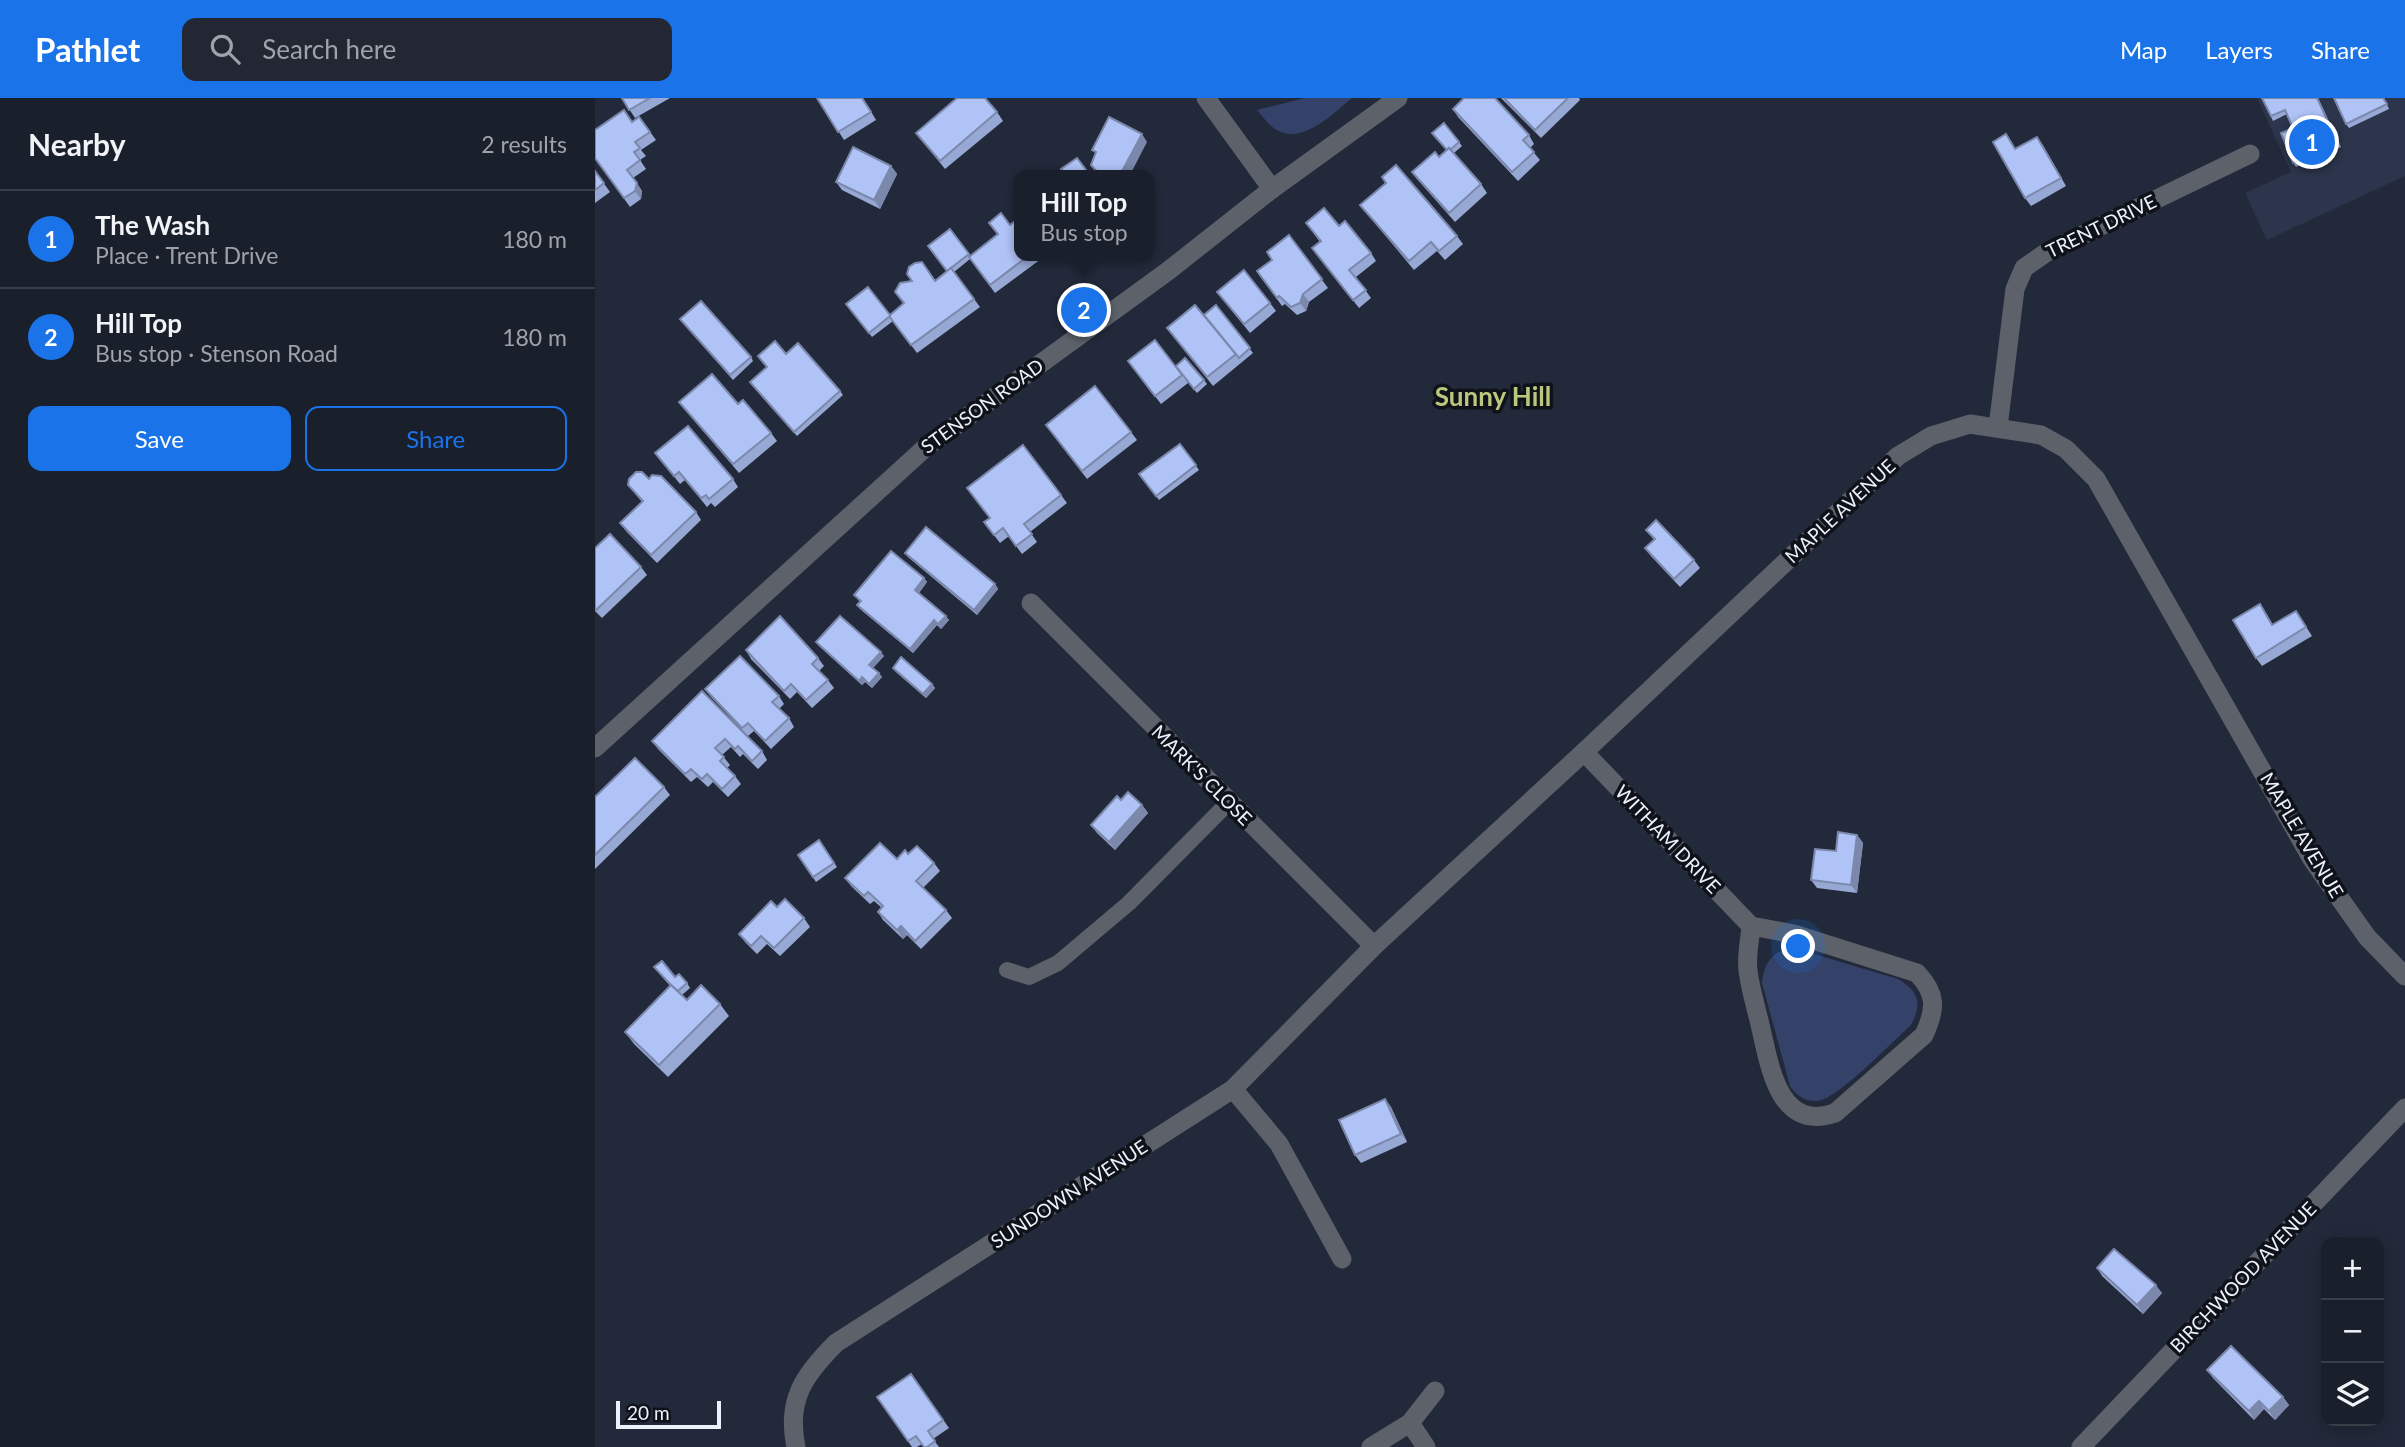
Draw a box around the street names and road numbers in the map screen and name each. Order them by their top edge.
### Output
street label: TRENT DRIVE [2042,189,2160,262]
street label: STENSON ROAD [916,353,1047,458]
street label: MAPLE AVENUE [1780,454,1899,567]
street label: MARK'S CLOSE [1147,720,1257,830]
street label: MAPLE AVENUE [2256,768,2349,902]
street label: WITHAM DRIVE [1611,780,1726,898]
street label: SUNDOWN AVENUE [986,1134,1151,1253]
street label: BIRCHWOOD AVENUE [2165,1197,2320,1357]

